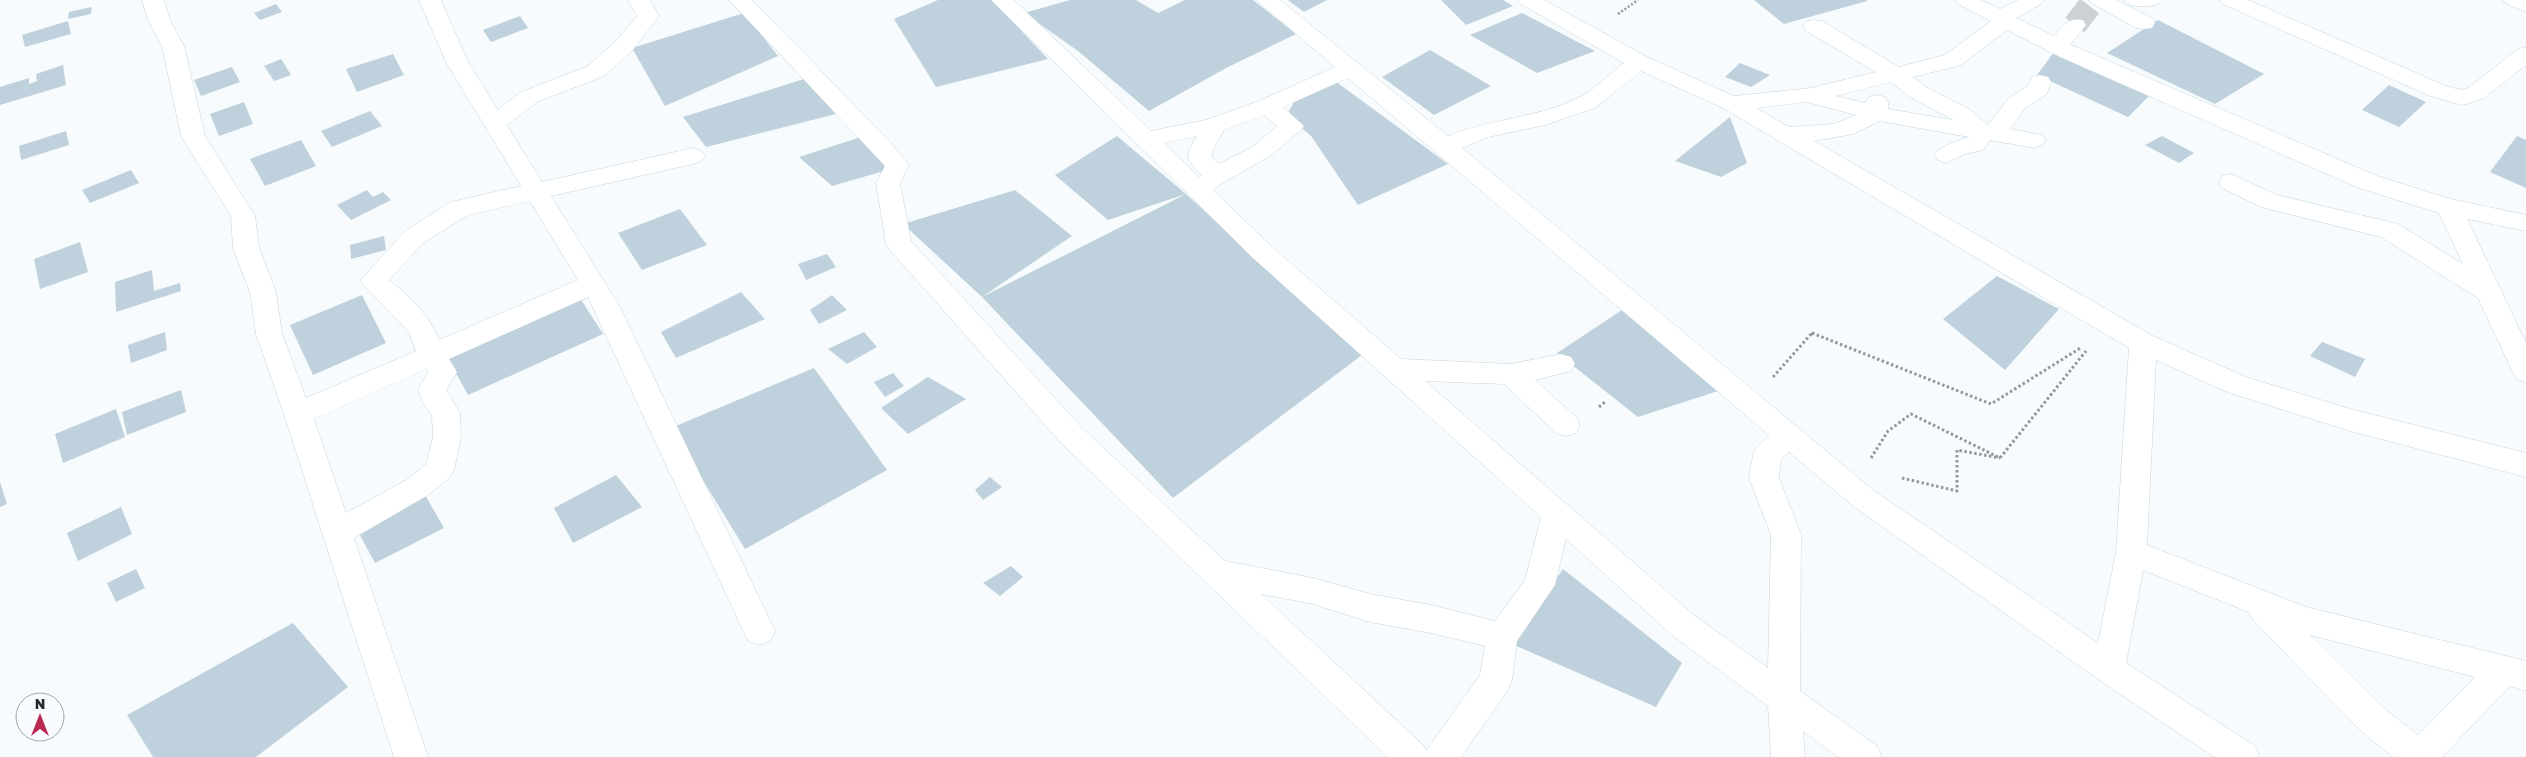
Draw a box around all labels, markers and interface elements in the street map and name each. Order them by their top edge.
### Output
north arrow [15,692,65,742]
text: N [35,695,45,712]

